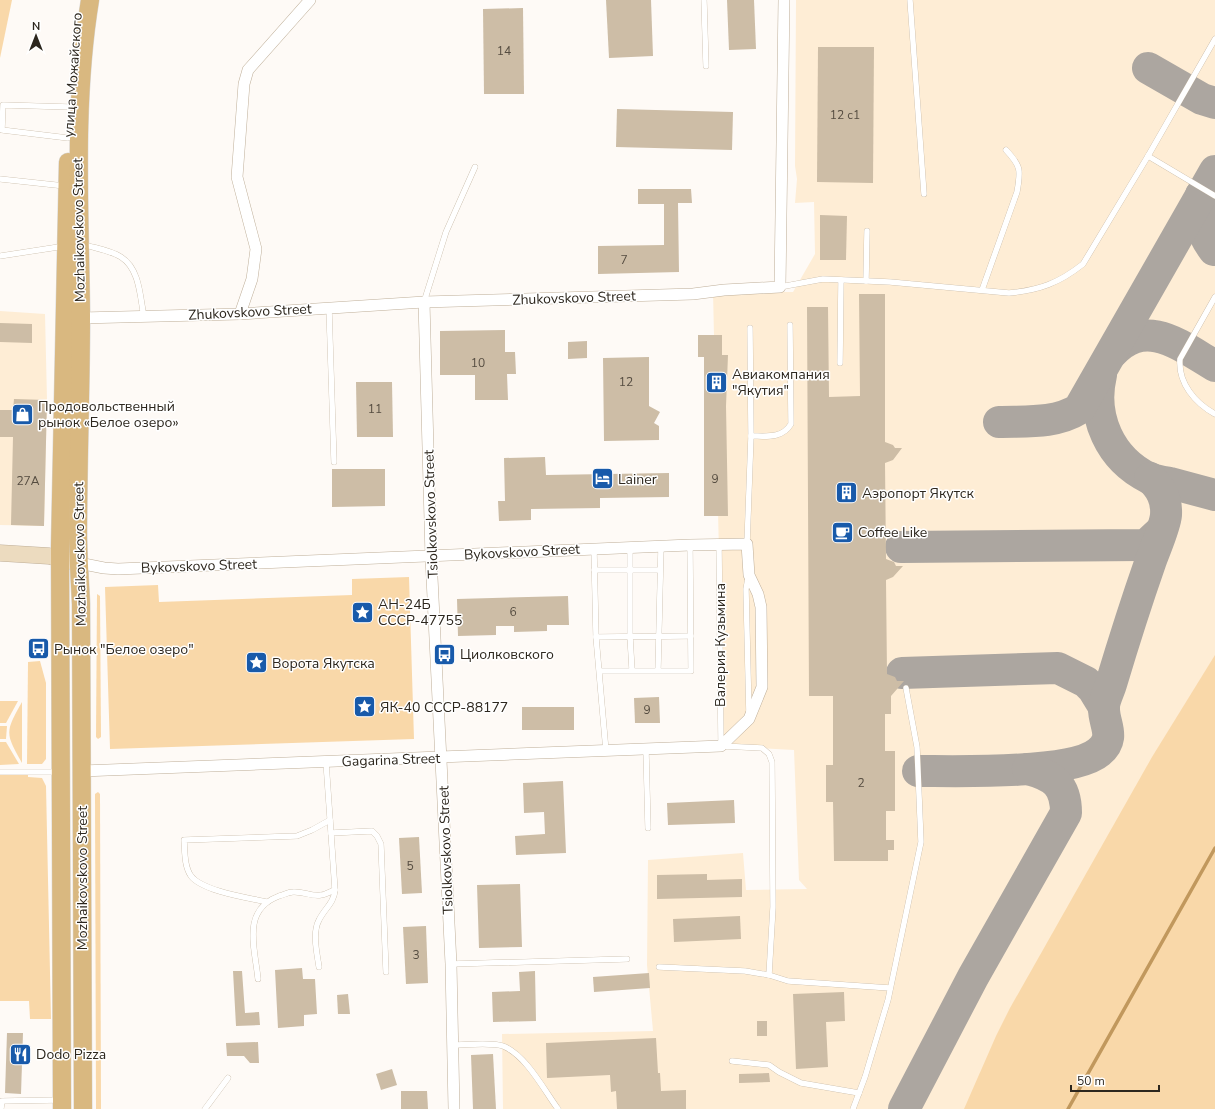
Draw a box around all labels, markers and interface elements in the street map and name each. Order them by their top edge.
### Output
street label: улица Можайского [59,12,87,138]
north arrow [16,16,56,56]
text: N [32,19,40,34]
house number: 14 [497,43,511,59]
house number: 12 с1 [830,107,860,123]
street label: Mozhaikovskovo Street [68,158,90,302]
house number: 7 [620,252,628,268]
street label: Zhukovskovo Street [512,286,636,310]
street label: Zhukovskovo Street [188,299,312,325]
house number: 10 [471,355,485,371]
place label: Авиакомпания "Якутия" [732,365,830,400]
building icon: Авиакомпания "Якутия" [703,369,729,395]
house number: 12 [619,374,633,390]
place label: Продовольственный рынок «Белое озеро» [38,397,179,432]
shop icon: Продовольственный рынок «Белое озеро» [10,401,36,427]
house number: 11 [368,401,382,417]
street label: Tsiolkovskovo Street [419,449,443,579]
hotel icon: Lainer [590,466,616,492]
place label: Lainer [618,470,657,489]
house number: 9 [711,471,719,487]
house number: 27А [16,473,40,489]
building icon: Аэропорт Якутск [834,480,860,506]
street label: Mozhaikovskovo Street [69,482,91,626]
place label: Аэропорт Якутск [862,484,974,503]
cafe icon: Coffee Like [830,519,856,545]
place label: Coffee Like [858,523,927,542]
street label: Bykovskovo Street [463,539,581,565]
street label: Bykovskovo Street [141,554,257,578]
street label: Валерия Кузьмина [711,583,730,707]
place label: АН-24Б СССР-47755 [378,595,462,630]
place icon: АН-24Б СССР-47755 [350,599,376,625]
house number: 6 [509,604,517,620]
bus stop icon: Рынок "Белое озеро" [25,636,51,662]
place label: Рынок "Белое озеро" [54,640,194,659]
bus stop icon: Циолковского [432,641,458,667]
place label: Циолковского [460,645,554,664]
place icon: Ворота Якутска [243,650,269,676]
place label: Ворота Якутска [272,654,375,673]
place icon: ЯК-40 СССР-88177 [351,694,377,720]
place label: ЯК-40 СССР-88177 [380,698,508,717]
house number: 9 [643,702,651,718]
street label: Gagarina Street [341,749,441,771]
house number: 2 [857,775,865,791]
street label: Tsiolkovskovo Street [434,785,458,915]
street label: Mozhaikovskovo Street [73,806,92,950]
house number: 5 [406,858,414,874]
house number: 3 [412,947,420,963]
restaurant icon: Dodo Pizza [7,1041,33,1067]
place label: Dodo Pizza [36,1045,106,1064]
scale bar [1071,1067,1159,1093]
text: 50 m [1077,1073,1105,1089]

